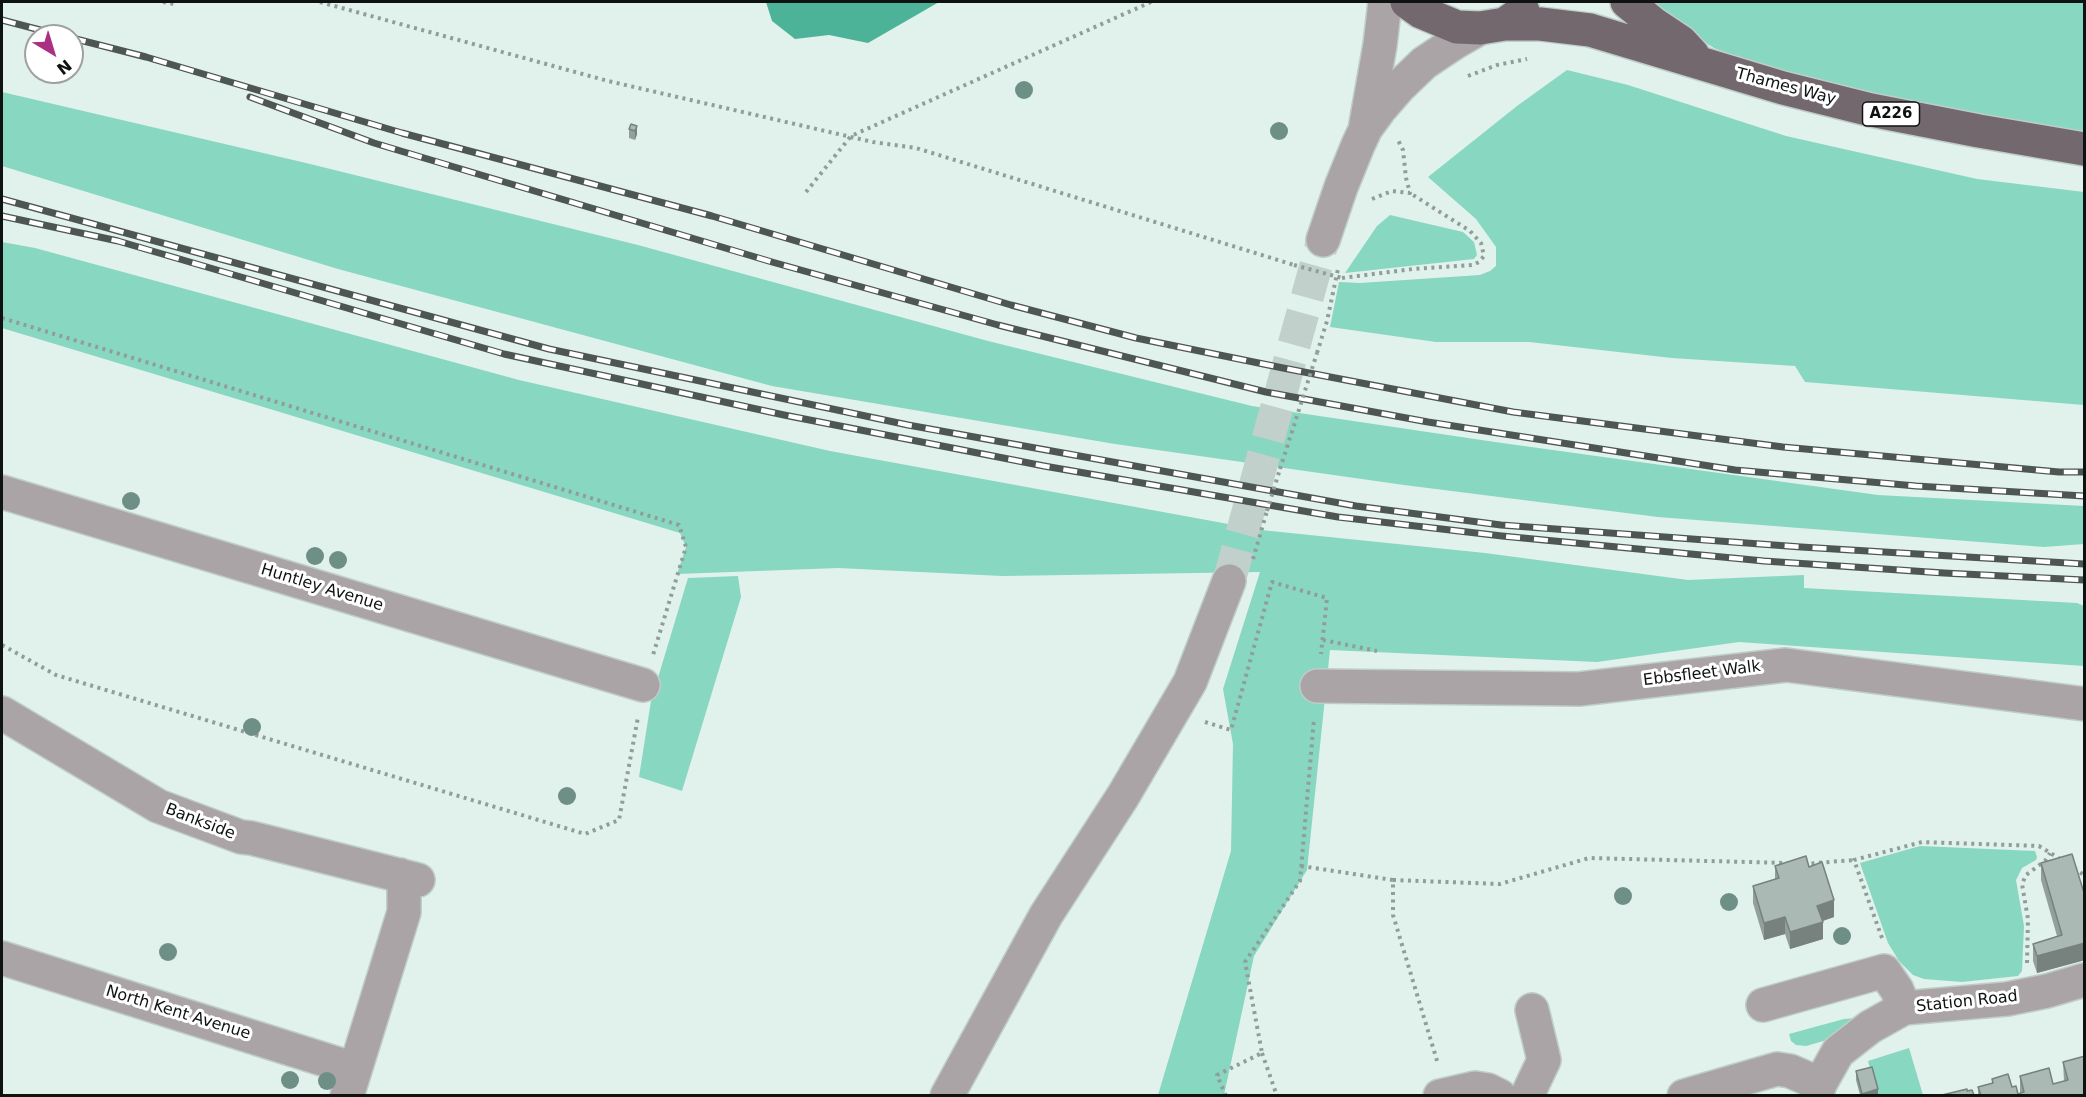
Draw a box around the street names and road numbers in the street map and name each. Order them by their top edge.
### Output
street label: Thames Way [1734,64,1838,110]
road number: A226 [1862,102,1920,126]
street label: Huntley Avenue [259,560,385,616]
street label: Ebbsfleet Walk [1642,657,1762,691]
street label: Bankside [162,800,238,844]
street label: North Kent Avenue [103,982,253,1044]
street label: Station Road [1915,987,2019,1017]

